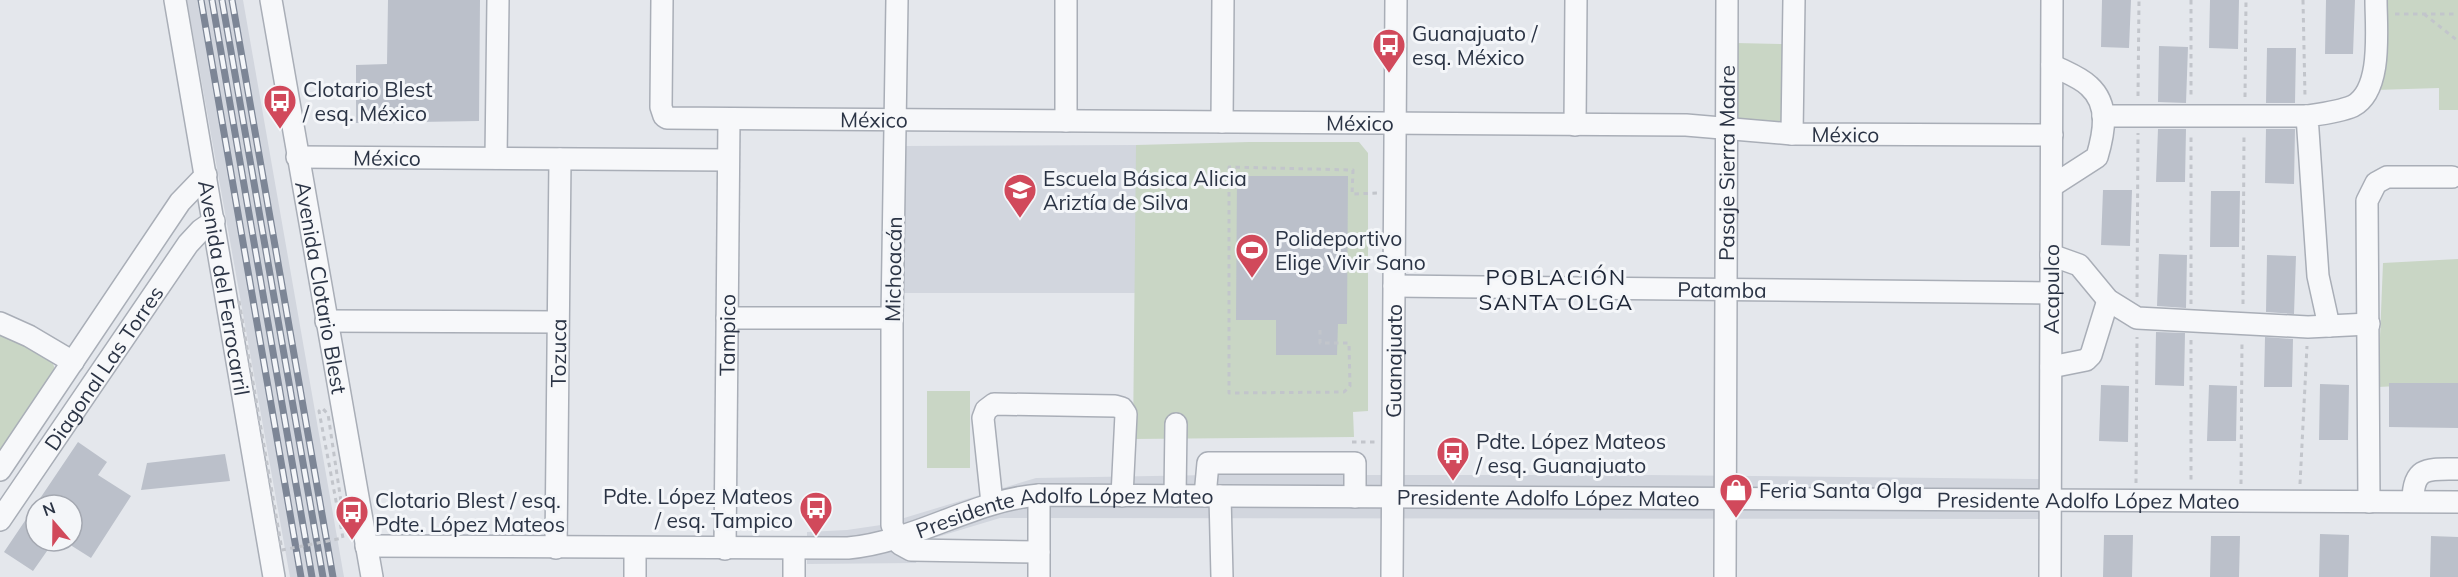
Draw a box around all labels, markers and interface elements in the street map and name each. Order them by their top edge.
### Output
place label: Guanajuato / esq. México [1412,20,1538,70]
bus stop icon: Guanajuato / esq. México [1371,27,1407,74]
street label: Pasaje Sierra Madre [1713,65,1740,261]
place label: Clotario Blest / esq. México [302,76,433,126]
bus stop icon: Clotario Blest / esq. México [262,83,298,130]
street label: México [840,106,908,133]
street label: México [1326,110,1394,136]
street label: México [1812,121,1879,147]
street label: México [353,144,421,171]
place label: Escuela Básica Alicia Ariztía de Silva [1043,165,1247,215]
school or university icon: Escuela Básica Alicia Ariztía de Silva [1002,172,1038,219]
street label: Avenida del Ferrocarril [193,178,256,397]
street label: Avenida Clotario Blest [290,179,353,396]
street label: Michoacán [879,216,907,322]
place label: Polideportivo Elige Vivir Sano [1275,225,1426,275]
sports icon: Polideportivo Elige Vivir Sano [1234,232,1270,279]
street label: Acapulco [2038,244,2064,334]
district label: POBLACIÓN SANTA OLGA [1478,263,1634,316]
street label: Patamba [1677,276,1767,303]
street label: Diagonal Las Torres [38,281,169,455]
street label: Tampico [714,294,740,376]
street label: Guanajuato [1380,304,1407,418]
street label: Tozuca [545,318,571,388]
place label: Pdte. López Mateos / esq. Guanajuato [1475,428,1666,478]
bus stop icon: Pdte. López Mateos / esq. Guanajuato [1435,435,1471,482]
shop icon: Feria Santa Olga [1718,472,1754,519]
place label: Feria Santa Olga [1759,477,1922,503]
street label: Presidente Adolfo López Mateo [912,482,1214,544]
place label: Pdte. López Mateos / esq. Tampico [603,483,793,533]
street label: Presidente Adolfo López Mateo [1397,484,1699,511]
street label: Presidente Adolfo López Mateo [1937,486,2239,514]
place label: Clotario Blest / esq. Pdte. López Mateos [375,487,565,537]
bus stop icon: Pdte. López Mateos / esq. Tampico [798,490,834,537]
north arrow [24,493,84,553]
bus stop icon: Clotario Blest / esq. Pdte. López Mateos [334,494,370,541]
text: N [40,497,58,520]

